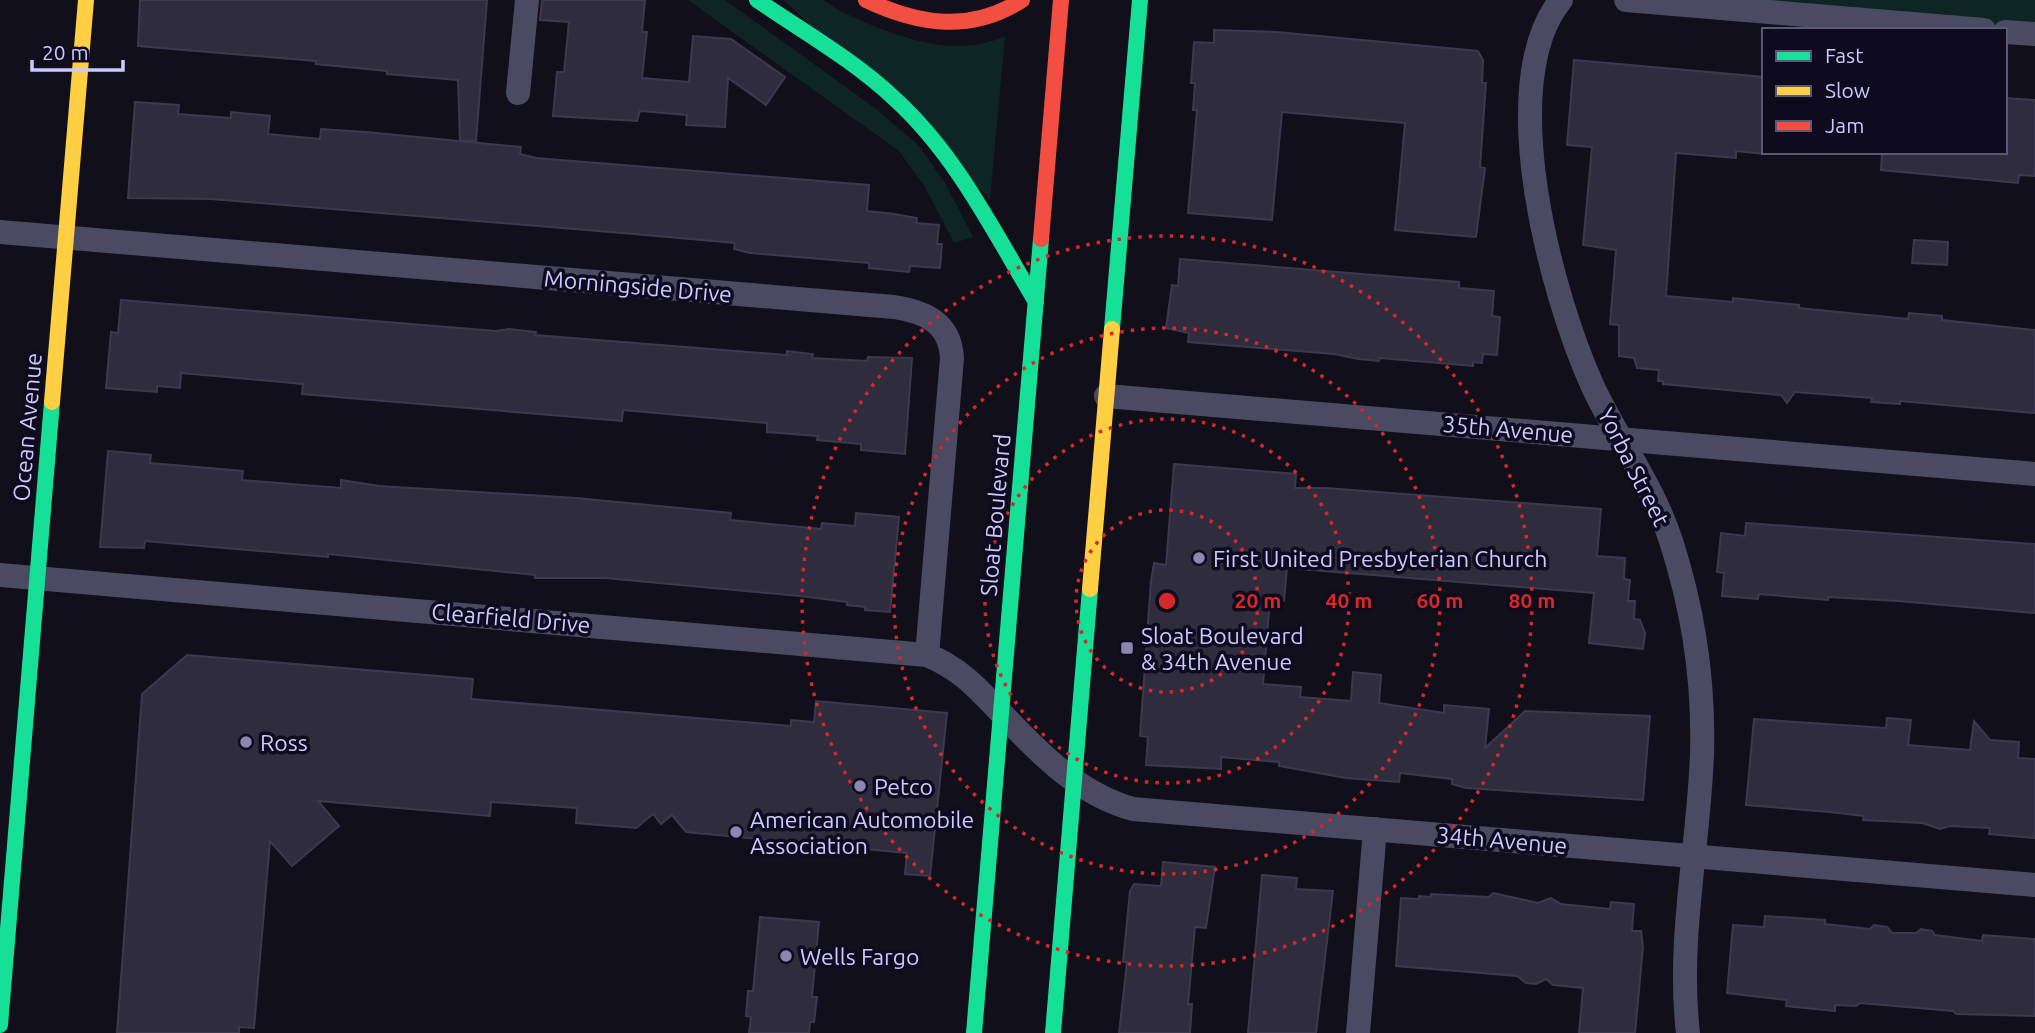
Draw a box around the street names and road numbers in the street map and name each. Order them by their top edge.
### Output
street label: Morningside Drive [543,265,733,307]
street label: Ocean Avenue [8,352,46,502]
street label: Yorba Street [1594,404,1674,530]
street label: 35th Avenue [1442,411,1574,447]
street label: Sloat Boulevard [975,433,1015,597]
street label: Clearfield Drive [430,599,592,637]
street label: 34th Avenue [1436,822,1568,858]

